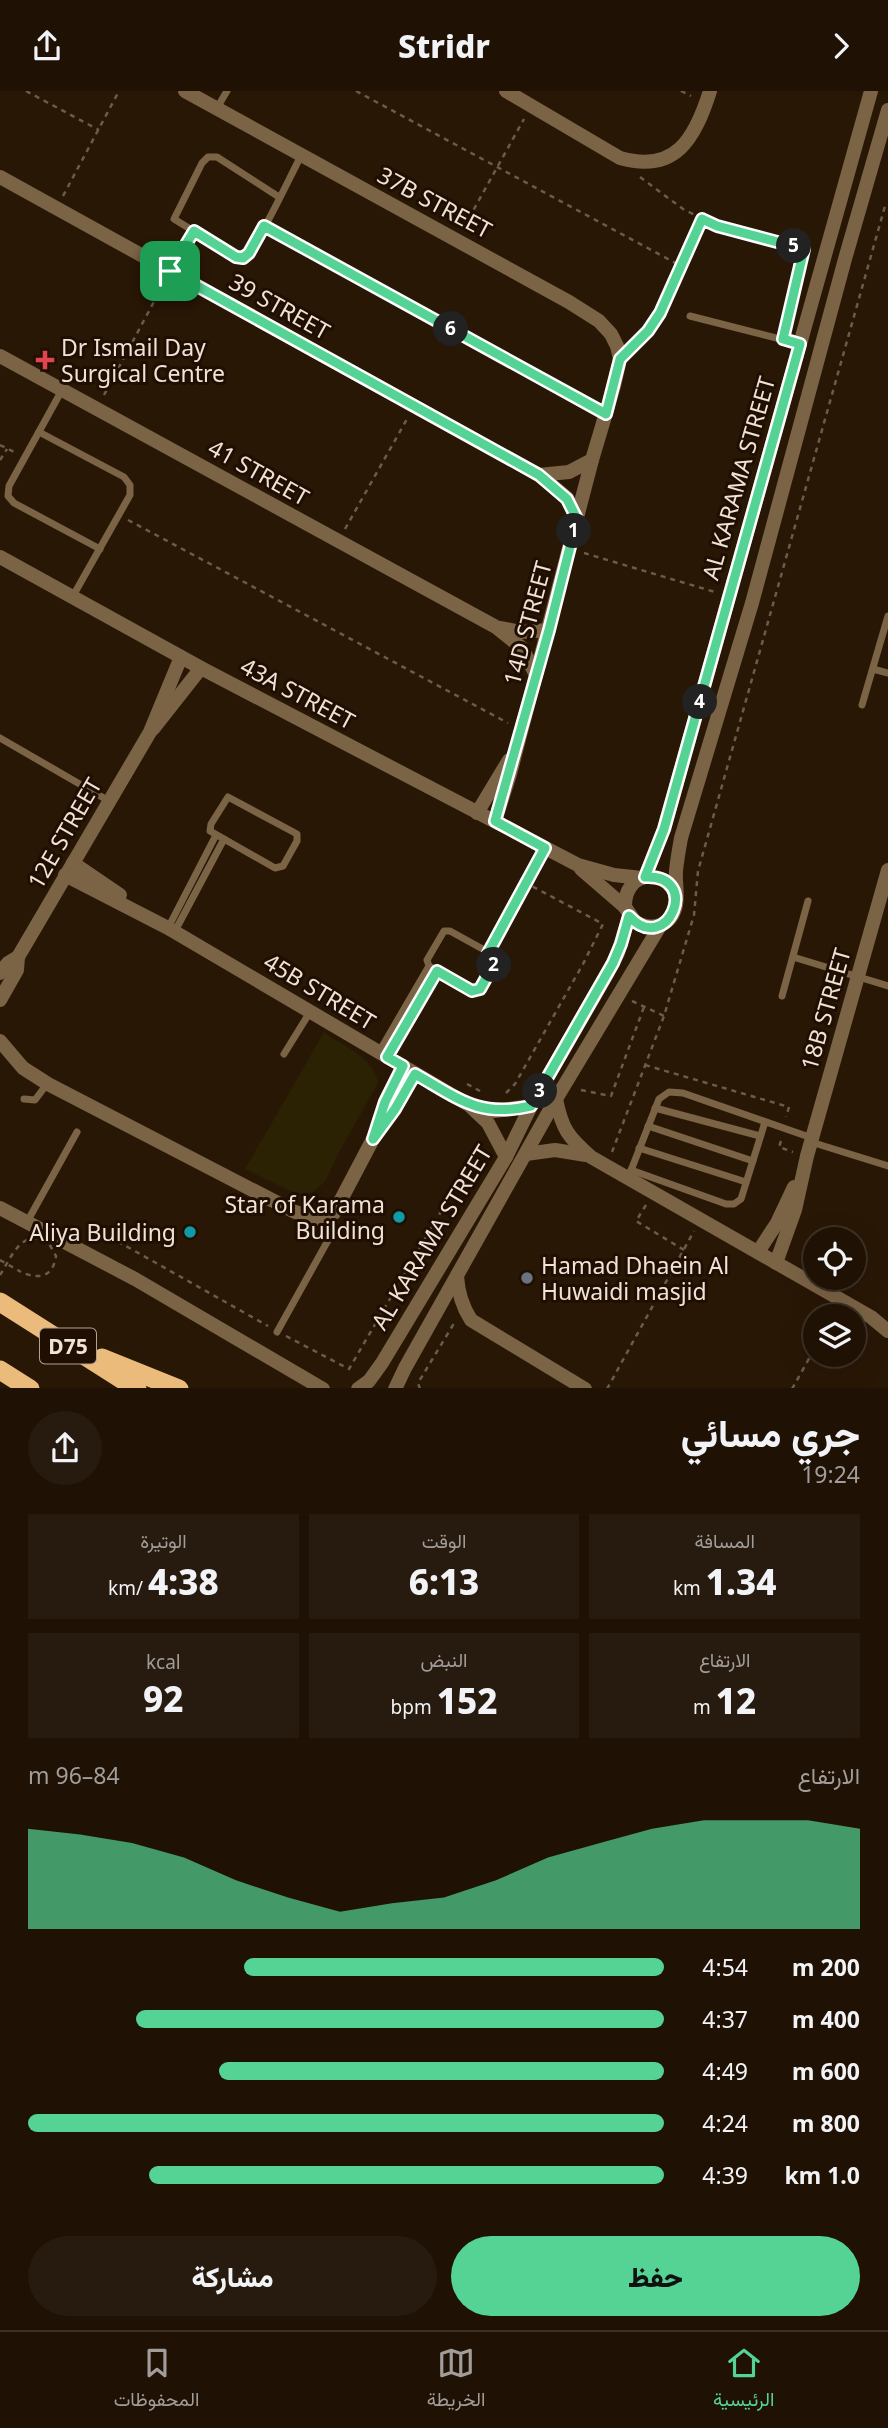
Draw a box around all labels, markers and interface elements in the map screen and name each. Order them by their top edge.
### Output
text: Stridr [398,24,490,67]
icon: share [28,27,66,65]
icon: forward [822,27,860,65]
street label: 37B STREET [372,158,498,246]
pin: 5 [776,229,812,263]
text: 5 [788,232,799,258]
pin [140,241,200,301]
icon: arrive [151,252,189,290]
street label: 39 STREET [224,265,336,347]
pin: 6 [434,311,468,347]
text: 6 [445,315,456,341]
place label: Dr Ismail Day Surgical Centre [61,331,225,389]
marker: Dr Ismail Day Surgical Centre [35,350,55,370]
street label: AL KARAMA STREET [694,372,782,583]
street label: 41 STREET [203,431,315,513]
pin: 1 [556,513,592,549]
text: 1 [568,517,579,543]
street label: 14D STREET [495,557,559,689]
street label: 43A STREET [235,650,361,737]
pin: 4 [682,685,718,719]
text: 4 [694,688,705,714]
street label: 12E STREET [19,771,109,894]
street label: 18B STREET [792,944,858,1074]
street label: 45B STREET [258,945,382,1037]
pin: 2 [476,947,512,983]
text: 2 [488,951,499,977]
pin: 3 [522,1073,558,1109]
text: 3 [534,1077,545,1103]
street label: AL KARAMA STREET [363,1138,499,1335]
place label: Star of Karama Building [224,1188,385,1246]
marker: Star of Karama Building [391,1209,407,1225]
place label: Aliya Building [29,1216,176,1248]
marker: Aliya Building [182,1224,198,1240]
map controls [803,1227,866,1367]
button: locate [803,1227,866,1290]
place label: Hamad Dhaein Al Huwaidi masjid [541,1249,729,1307]
marker: Hamad Dhaein Al Huwaidi masjid [519,1270,535,1286]
button: layers [803,1304,866,1367]
road number: D75 [40,1329,96,1363]
text: جري مسائي [681,1406,860,1458]
button: share [28,1411,102,1485]
text: 19:24 [801,1458,860,1490]
text: الوتيرة [140,1528,187,1554]
text: الوقت [422,1528,466,1554]
text: المسافة [695,1528,755,1554]
text: 4:38 [148,1558,219,1605]
text: 6:13 [409,1558,479,1605]
text: 1.34 [706,1558,776,1605]
text: /km [108,1575,148,1601]
text: km [673,1575,706,1601]
text: النبض [421,1647,468,1673]
text: الارتفاع [699,1647,750,1673]
text: kcal [146,1649,181,1675]
text: 92 [143,1675,184,1722]
text: 152 [437,1677,497,1724]
text: 12 [716,1677,756,1724]
text: bpm [391,1694,437,1720]
text: m [693,1694,716,1720]
text: 84–96 m [28,1759,120,1791]
text: الارتفاع [798,1759,860,1791]
text: 4:54 [702,1951,748,1983]
text: 200 m [792,1951,860,1983]
text: 4:37 [702,2003,748,2035]
text: 400 m [792,2003,860,2035]
text: 4:49 [702,2055,748,2087]
text: 600 m [792,2055,860,2087]
text: 4:24 [702,2107,748,2139]
text: 800 m [792,2107,860,2139]
text: 4:39 [702,2159,748,2191]
text: 1.0 km [785,2159,860,2191]
button: مشاركة [28,2236,437,2316]
button: حفظ [451,2236,860,2316]
tab: المحفوظات [114,2344,199,2416]
tab: الخريطة [427,2344,485,2416]
tab: الرئيسية [713,2344,774,2416]

